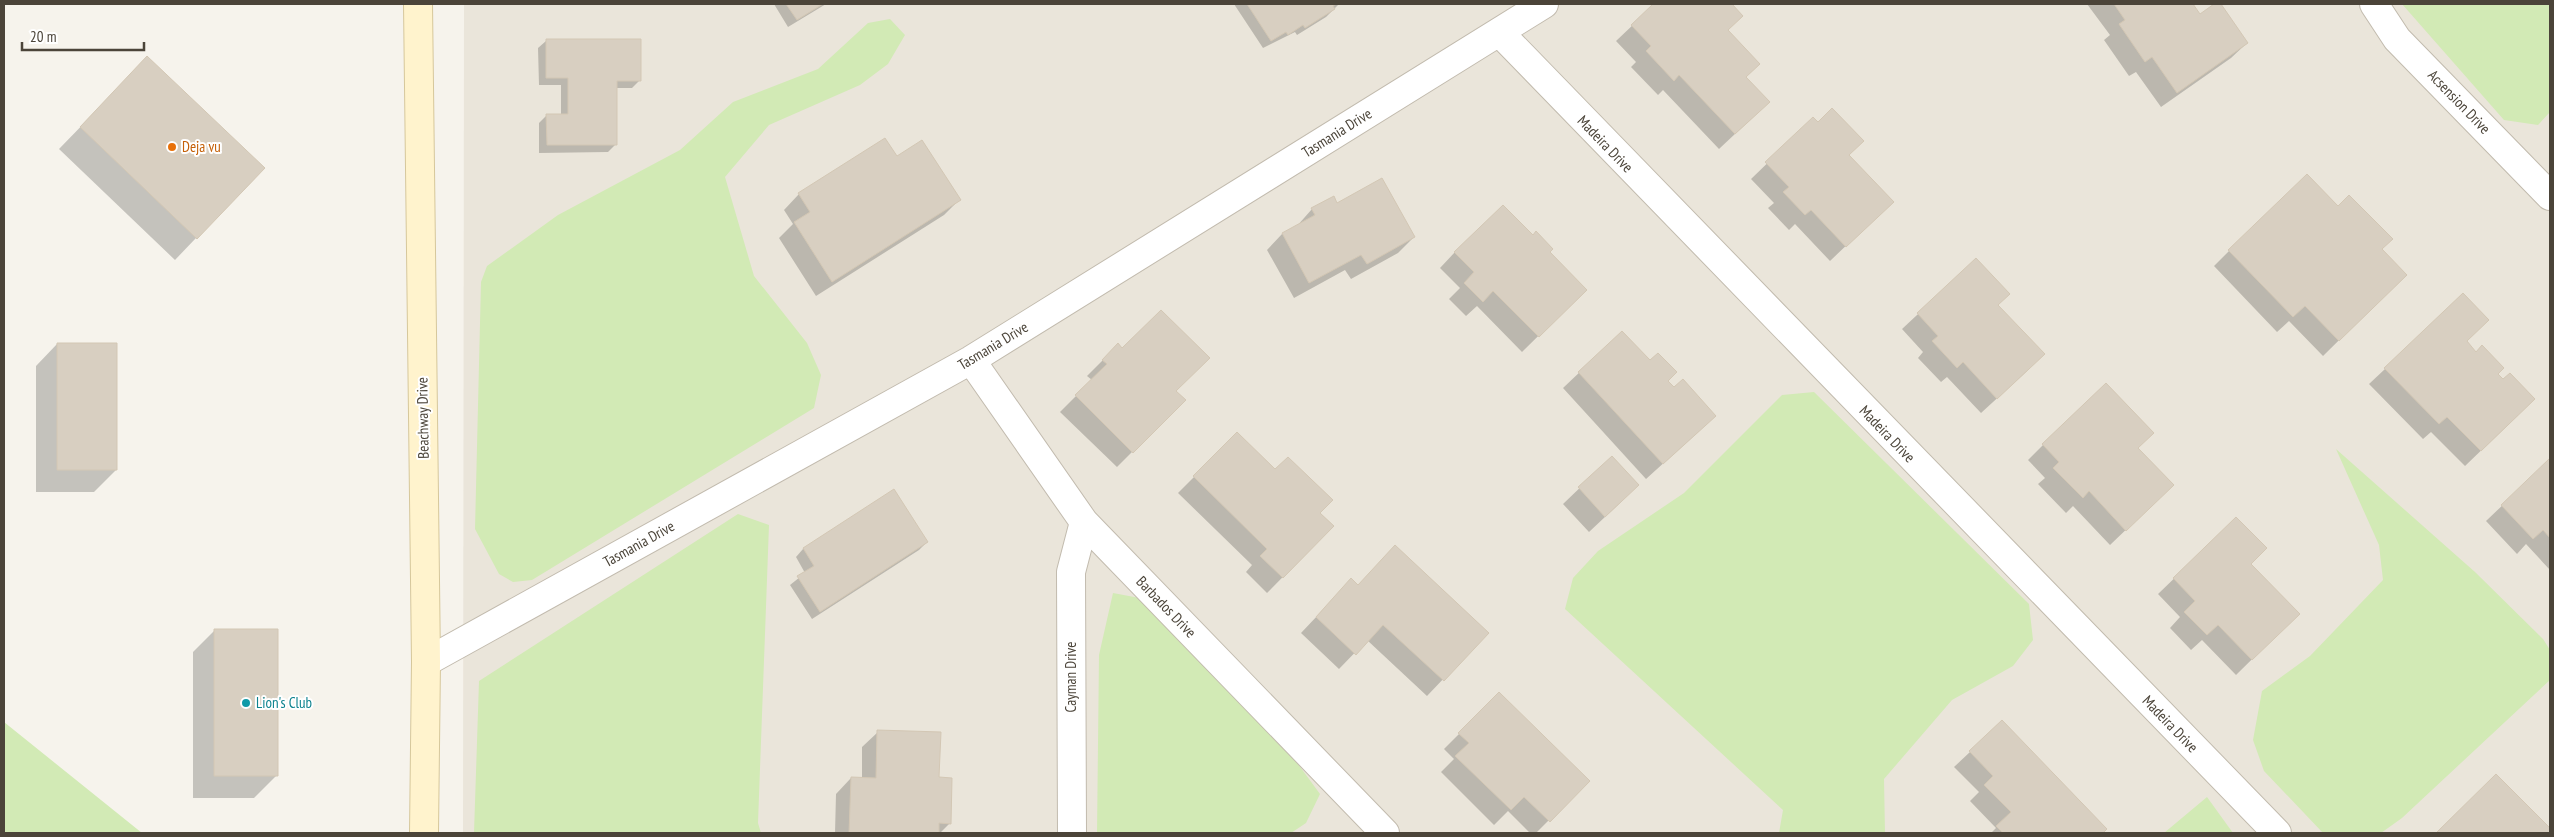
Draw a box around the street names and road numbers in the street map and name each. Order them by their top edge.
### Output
street label: Acsension Drive [2424,66,2495,138]
street label: Tasmania Drive [1298,104,1375,161]
street label: Madeira Drive [1574,111,1637,176]
street label: Tasmania Drive [954,317,1031,374]
street label: Beachway Drive [412,377,433,459]
street label: Madeira Drive [1856,401,1919,466]
street label: Tasmania Drive [600,516,678,571]
street label: Barbados Drive [1132,572,1200,641]
street label: Cayman Drive [1061,641,1080,713]
street label: Madeira Drive [2139,691,2202,756]

